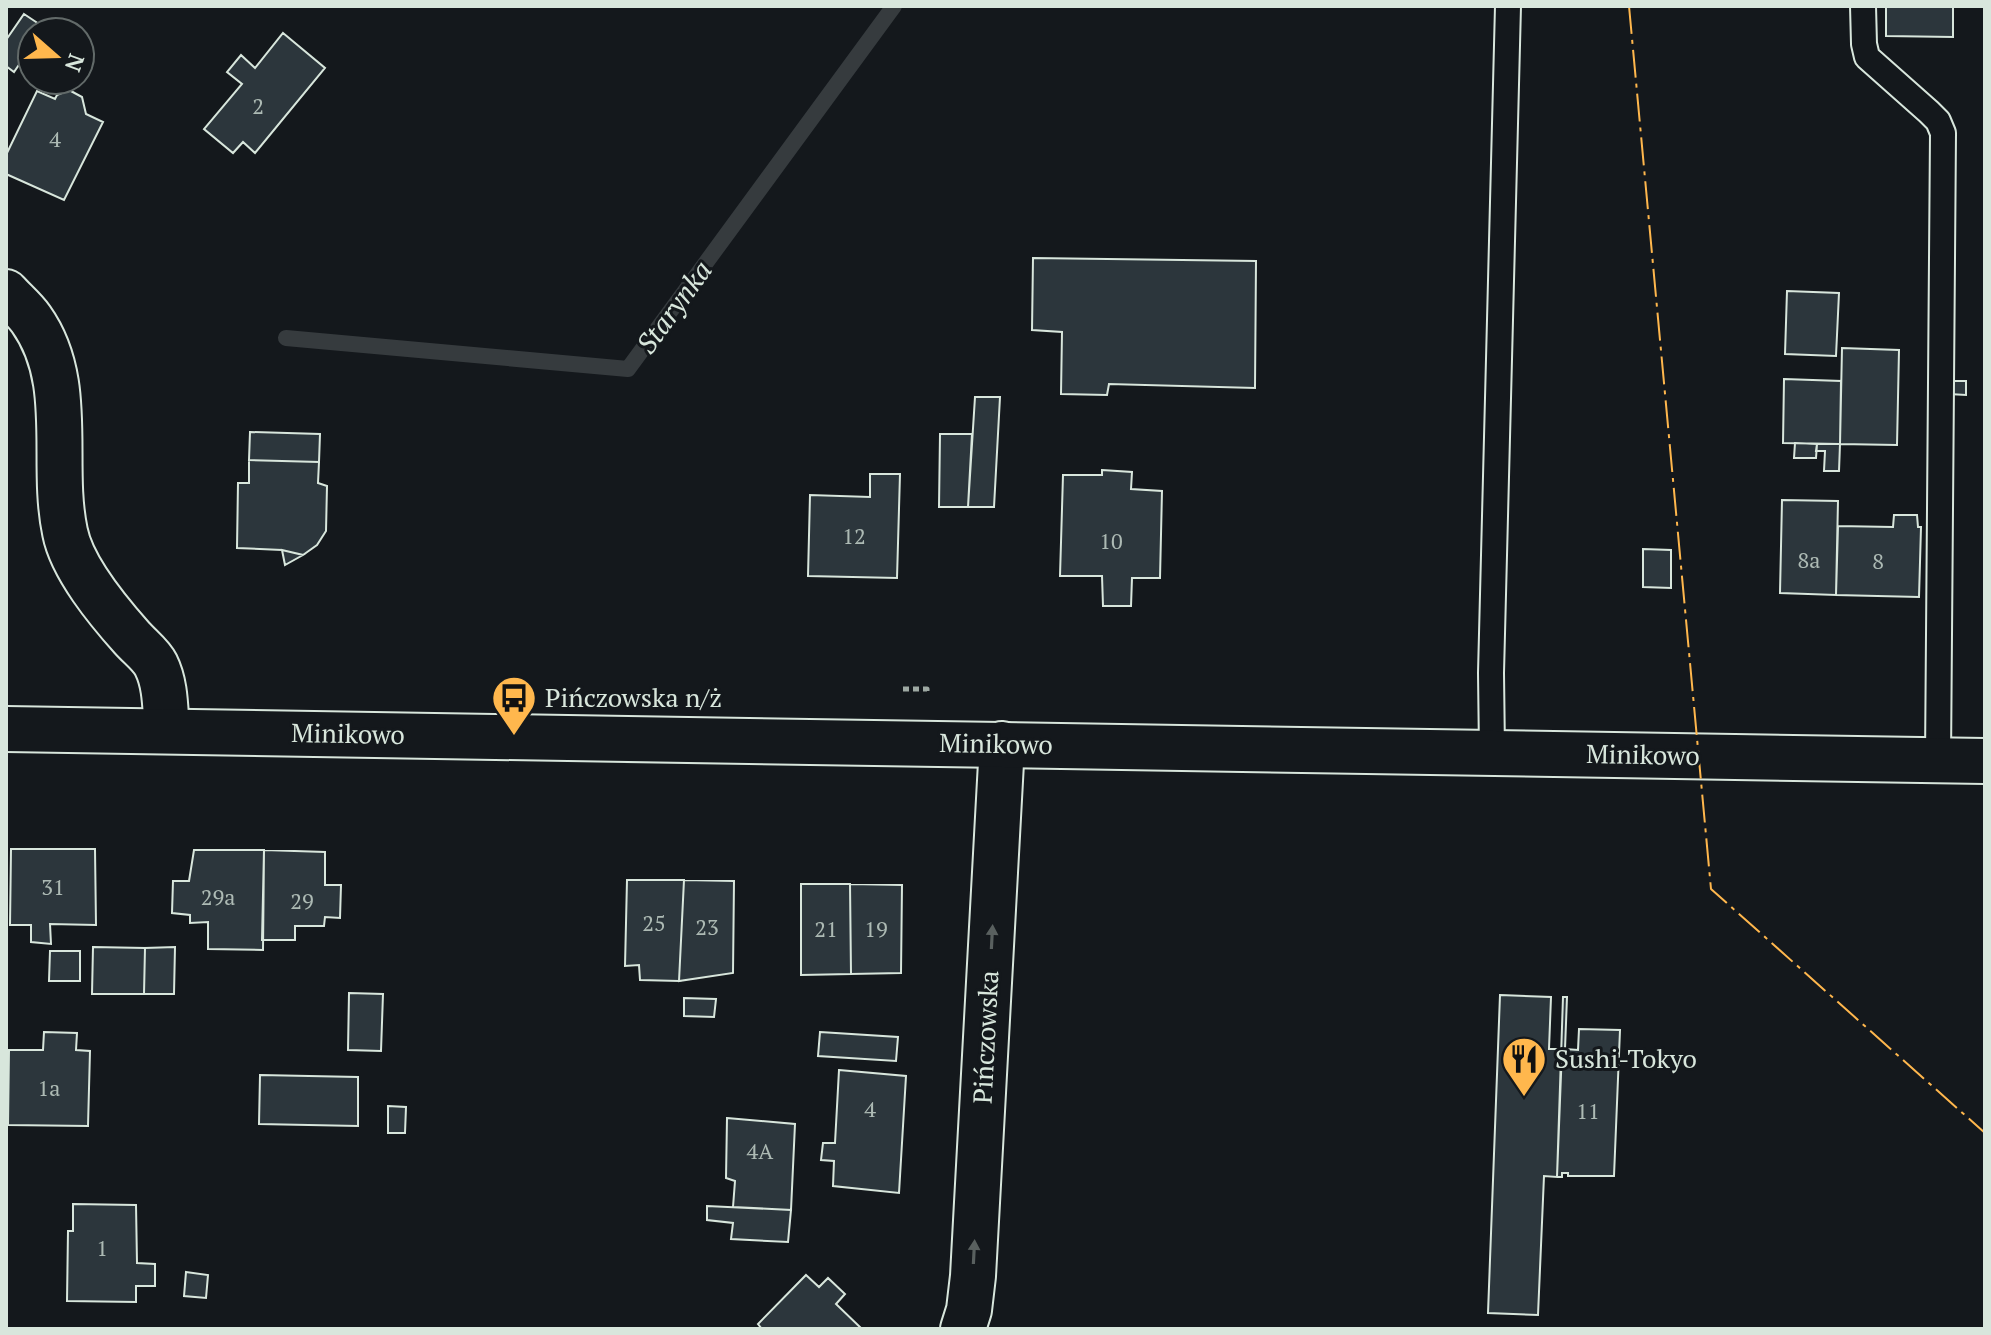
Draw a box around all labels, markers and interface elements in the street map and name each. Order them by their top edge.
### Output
north arrow [16,16,96,96]
text: N [59,50,92,76]
house number: 2 [252,91,264,120]
house number: 4 [49,124,61,153]
water label: Starynka [627,253,720,361]
house number: 12 [842,521,866,550]
house number: 10 [1099,526,1123,555]
house number: 8a [1798,545,1820,574]
house number: 8 [1872,546,1884,575]
bus stop icon: Pińczowska n/ż [490,674,538,737]
place label: Pińczowska n/ż [545,680,722,714]
street label: Minikowo [291,715,405,751]
street label: Minikowo [939,725,1053,761]
street label: Minikowo [1586,736,1700,772]
house number: 31 [41,872,65,901]
house number: 29a [201,882,235,911]
house number: 29 [290,886,314,915]
house number: 25 [642,908,666,937]
house number: 23 [695,912,719,941]
house number: 21 [814,914,838,943]
house number: 19 [864,914,888,943]
one-way arrow [986,924,999,949]
street label: Pińczowska [965,969,1005,1105]
restaurant icon: Sushi-Tokyo [1500,1035,1548,1098]
place label: Sushi-Tokyo [1555,1041,1697,1075]
house number: 1a [38,1073,60,1102]
house number: 4 [864,1094,876,1123]
house number: 11 [1576,1096,1600,1125]
house number: 4A [747,1136,774,1165]
house number: 1 [96,1233,108,1262]
one-way arrow [968,1239,981,1264]

